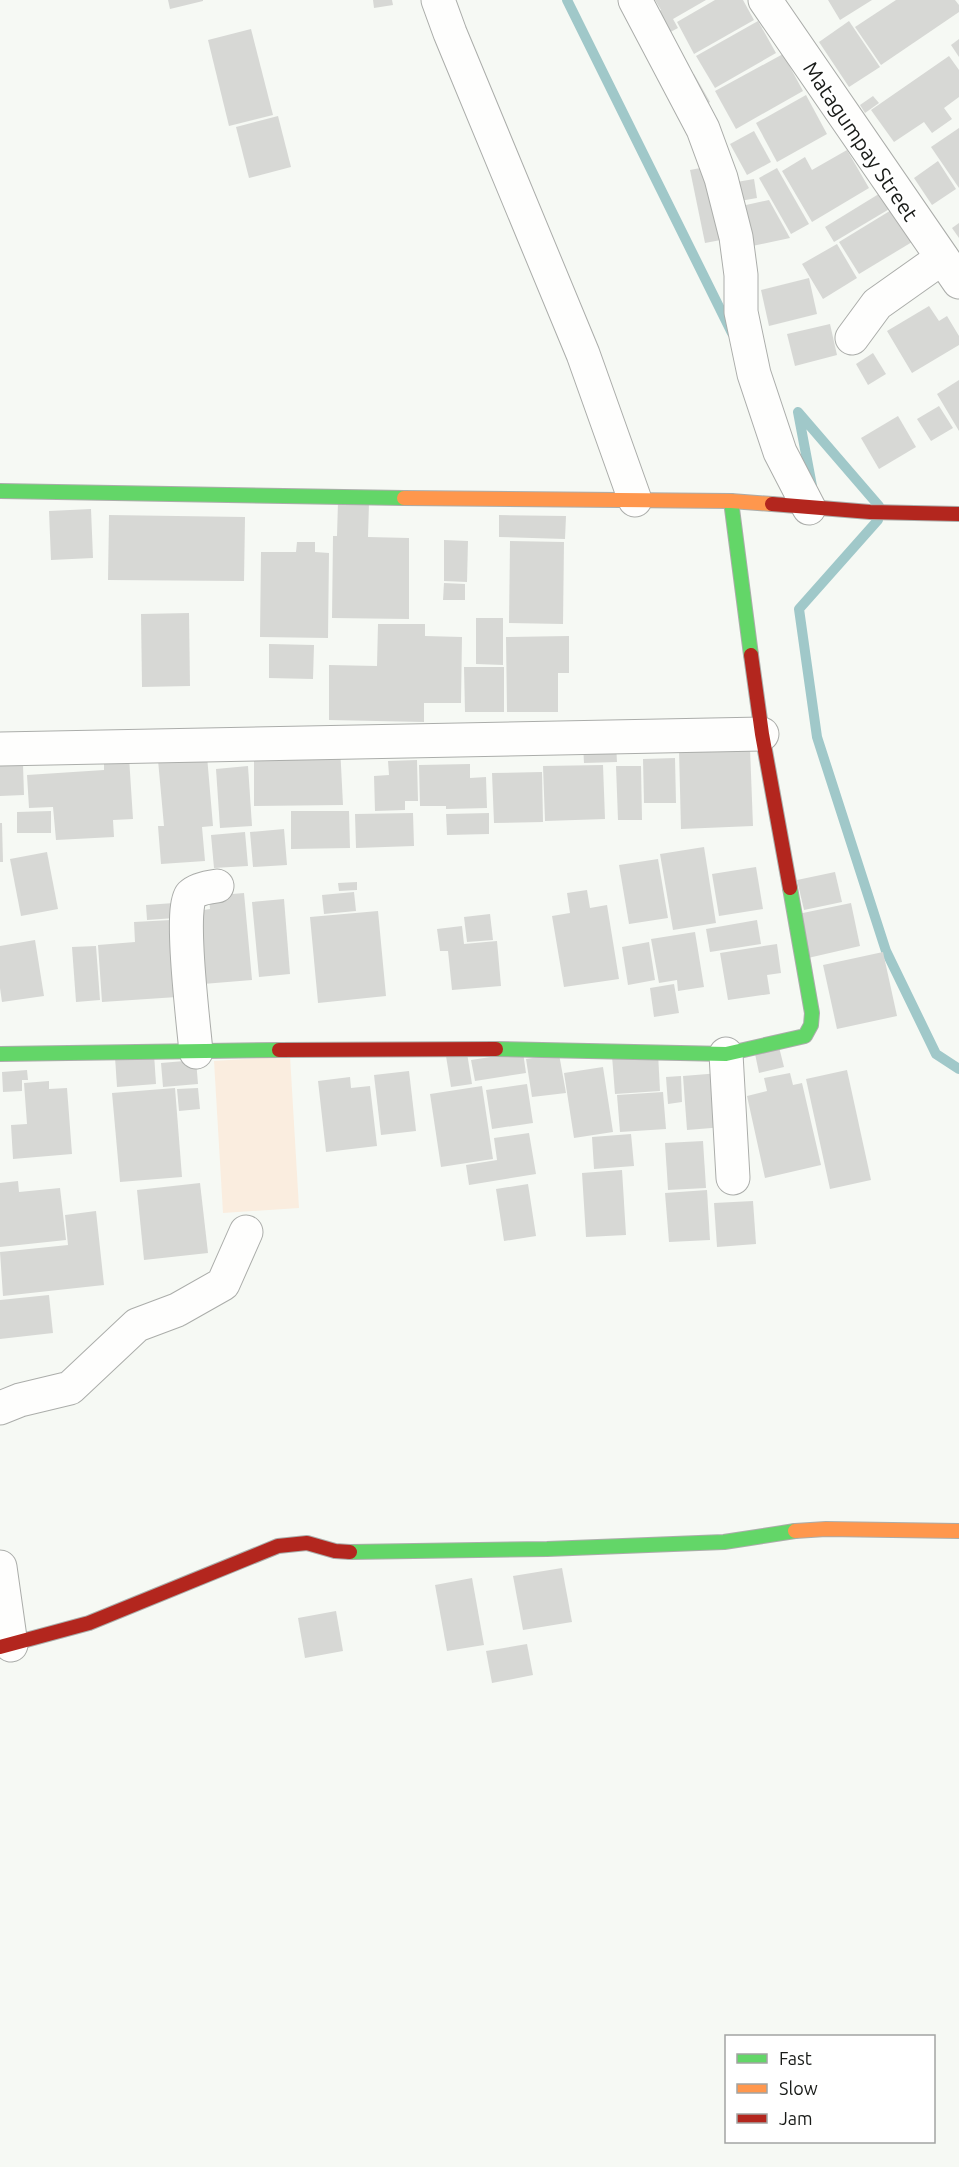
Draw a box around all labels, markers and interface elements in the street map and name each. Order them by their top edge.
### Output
street label: Matagumpay Street [799,57,923,225]
legend [725,2035,935,2143]
text: Fast [779,2048,812,2068]
text: Slow [779,2078,818,2098]
text: Jam [779,2108,813,2128]

